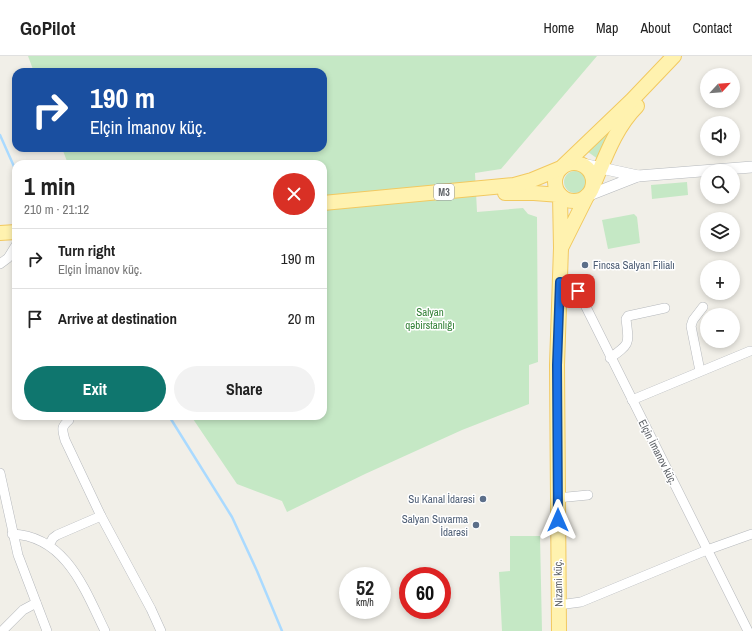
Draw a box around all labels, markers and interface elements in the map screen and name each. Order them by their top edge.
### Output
text: GoPilot [20,15,75,41]
text: Home [543,19,574,37]
text: Map [596,19,618,37]
text: About [640,19,670,37]
text: Contact [692,19,732,37]
north arrow [700,68,740,108]
map controls [700,68,740,348]
text: 190 m [90,79,155,117]
icon: right [24,84,76,136]
text: Elçin İmanov küç. [90,115,207,140]
button: sound [700,116,740,156]
button: search [700,164,740,204]
text: 1 min [24,170,75,202]
button: close [273,173,315,215]
road number: M3 [434,184,454,200]
text: 210 m · 21:12 [24,201,89,218]
button: layers [700,212,740,252]
text: Turn right [58,240,115,261]
icon: right [24,248,46,270]
text: 190 m [281,248,315,269]
place label: Fincsa Salyan Filialı [593,258,675,272]
marker: Fincsa Salyan Filialı [580,260,590,270]
button: + [700,260,740,300]
text: Elçin İmanov küç. [58,261,142,278]
pin [561,274,595,308]
icon: arrive [567,280,589,302]
park label: Salyan qəbirstanlığı [405,305,455,332]
icon: arrive [24,308,46,330]
text: Arrive at destination [58,308,177,329]
text: 20 m [288,308,315,329]
button: − [700,308,740,348]
button: Exit [24,366,166,412]
button: Share [174,366,315,412]
street label: Elçin İmanov küç. [636,417,680,487]
place label: Su Kanal İdarəsi [408,492,475,506]
marker: Su Kanal İdarəsi [478,494,488,504]
position arrow [537,499,579,541]
place label: Salyan Suvarma İdarəsi [402,512,468,539]
marker: Salyan Suvarma İdarəsi [471,520,481,530]
street label: Nizami küç. [551,559,565,607]
speed limit sign: 60 [399,567,451,619]
text: 52 [356,574,374,601]
text: km/h [356,596,374,609]

